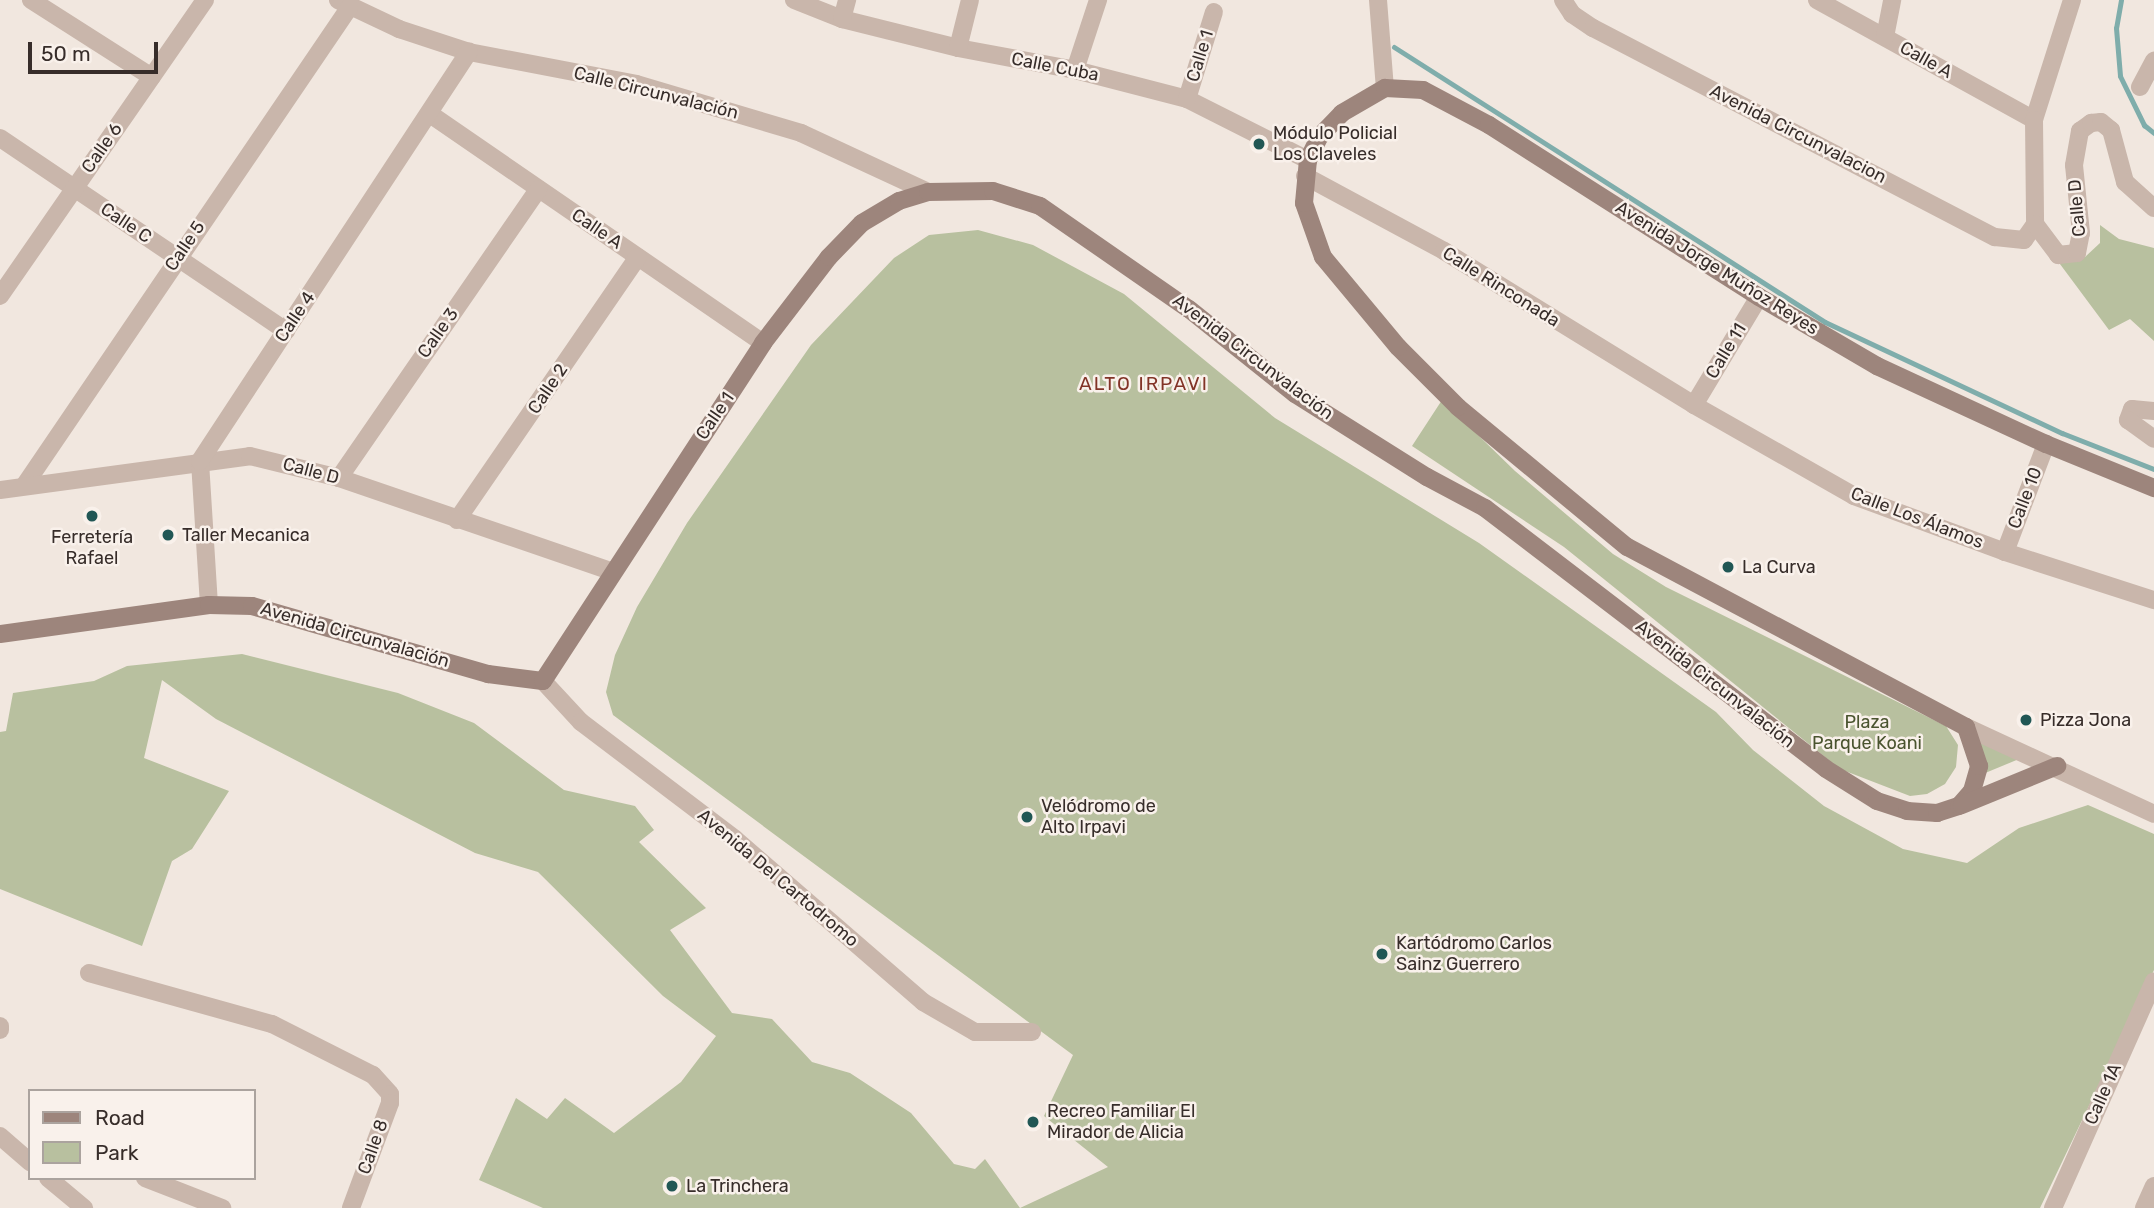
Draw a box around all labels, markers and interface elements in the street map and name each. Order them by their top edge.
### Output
scale bar [32,28,161,72]
street label: Calle 1 [1182,28,1218,84]
street label: Calle A [1896,37,1956,83]
text: 50 m [41,41,91,66]
street label: Calle Cuba [1009,48,1101,86]
street label: Calle Circunvalación [571,62,741,124]
street label: Avenida Circunvalacion [1706,80,1890,188]
street label: Calle 6 [77,119,127,177]
place label: Módulo Policial Los Claveles [1273,123,1397,166]
marker: Módulo Policial Los Claveles [1251,136,1267,152]
street label: Calle D [2064,178,2090,238]
street label: Avenida Jorge Muñoz Reyes [1612,196,1822,340]
street label: Calle C [96,198,156,248]
street label: Calle A [567,204,627,254]
street label: Calle 5 [160,217,210,275]
street label: Calle Rinconada [1438,242,1564,332]
street label: Calle 4 [270,288,320,346]
street label: Avenida Circunvalación [1168,290,1338,424]
street label: Calle 3 [413,304,463,362]
street label: Calle 11 [1701,319,1751,383]
street label: Calle 2 [523,360,573,418]
district label: ALTO IRPAVI [1080,373,1208,395]
street label: Calle 1 [691,388,739,444]
street label: Calle D [280,453,342,489]
street label: Calle 10 [2003,464,2047,532]
street label: Calle Los Álamos [1847,483,1987,553]
marker: Ferretería Rafael [84,508,100,524]
place label: Taller Mecanica [182,524,310,546]
place label: Ferretería Rafael [51,527,133,570]
marker: Taller Mecanica [160,527,176,543]
place label: La Curva [1742,556,1816,578]
marker: La Curva [1720,559,1736,575]
street label: Avenida Circunvalación [258,598,452,672]
street label: Avenida Circunvalación [1631,615,1799,753]
place label: Pizza Jona [2040,709,2131,731]
park label: Plaza Parque Koani [1812,712,1922,754]
marker: Pizza Jona [2018,712,2034,728]
place label: Velódromo de Alto Irpavi [1041,796,1156,838]
street label: Avenida Del Cartodromo [693,804,863,952]
marker: Velódromo de Alto Irpavi [1019,809,1035,825]
place label: Kartódromo Carlos Sainz Guerrero [1396,933,1552,976]
marker: Kartódromo Carlos Sainz Guerrero [1374,946,1390,962]
street label: Calle 1A [2080,1060,2126,1128]
legend [28,1089,256,1180]
place label: Recreo Familiar El Mirador de Alicia [1047,1101,1196,1144]
text: Road [95,1105,145,1130]
marker: Recreo Familiar El Mirador de Alicia [1025,1114,1041,1130]
street label: Calle 8 [353,1117,393,1177]
text: Park [95,1140,139,1165]
place label: La Trinchera [686,1175,789,1197]
marker: La Trinchera [664,1178,680,1194]

